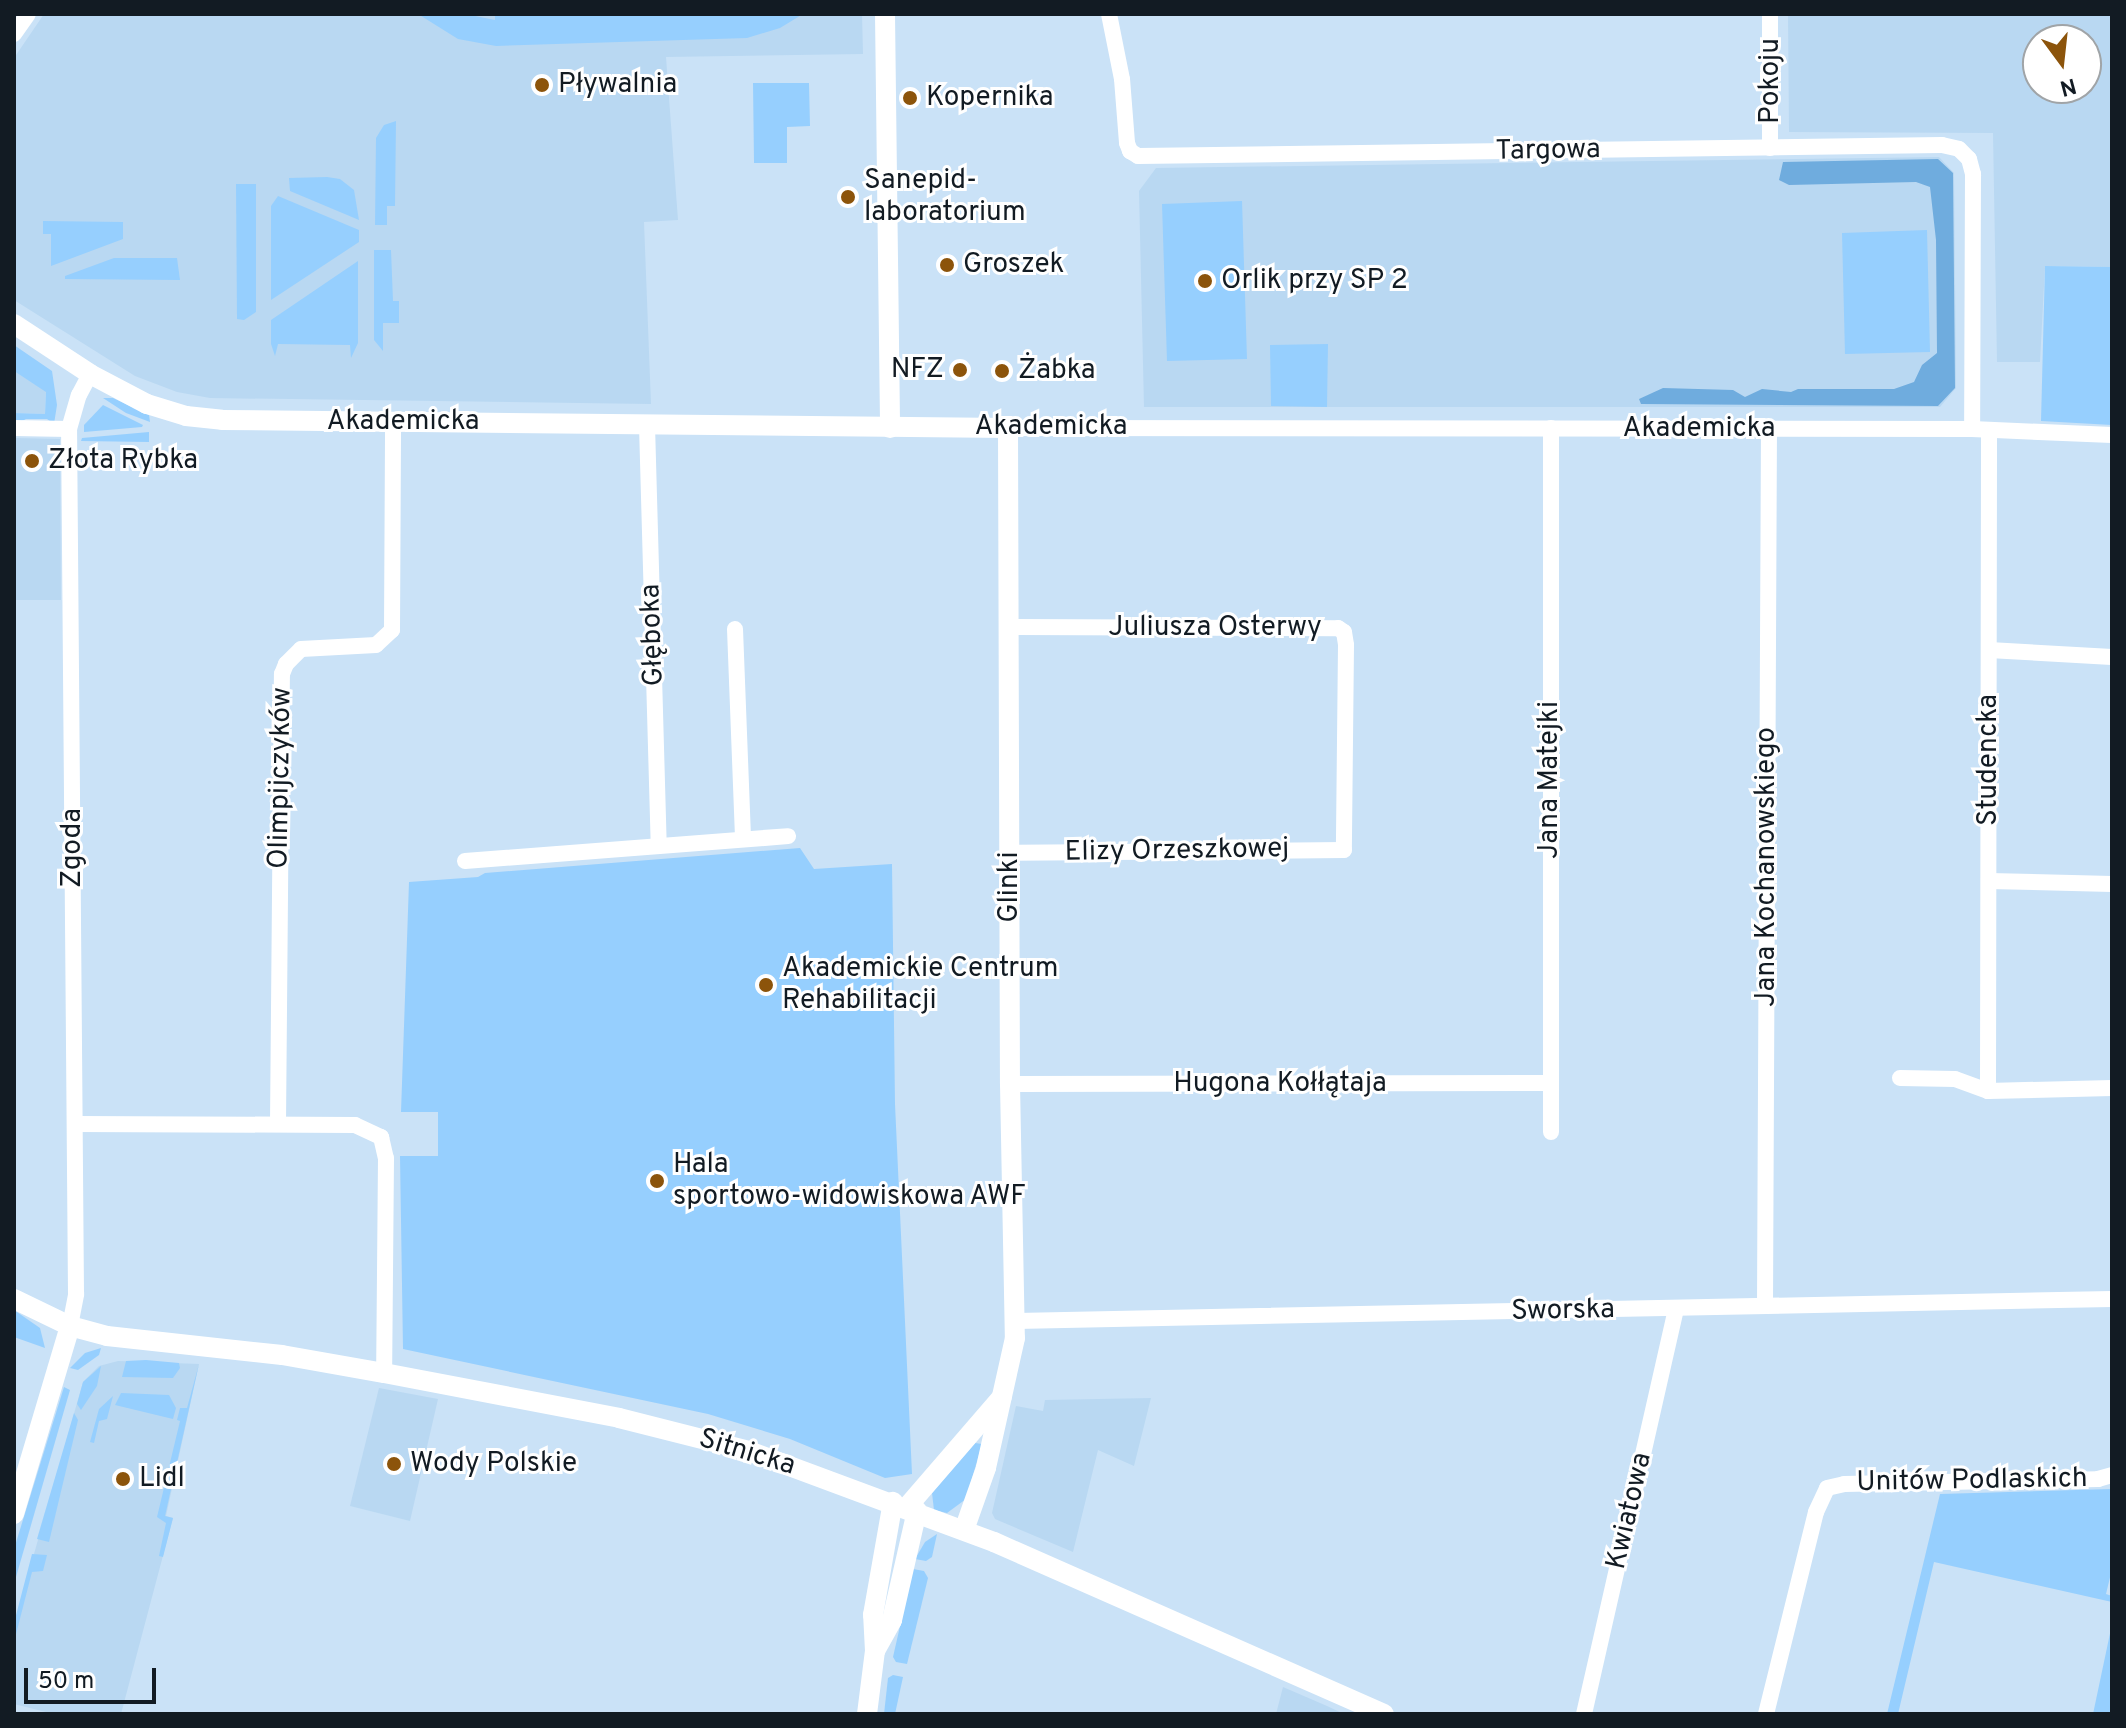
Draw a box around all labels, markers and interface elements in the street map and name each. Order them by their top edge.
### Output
north arrow [2022,24,2102,104]
street label: Pokoju [1754,38,1788,124]
place label: Pływalnia [558,68,677,102]
text: N [2057,71,2079,101]
marker: Pływalnia [533,76,551,94]
place label: Kopernika [926,81,1053,115]
marker: Kopernika [901,89,919,107]
street label: Targowa [1495,133,1601,169]
place label: Sanepid- laboratorium [864,164,1026,230]
marker: Sanepid- laboratorium [839,188,857,206]
place label: Groszek [963,248,1064,282]
marker: Groszek [938,256,956,274]
place label: Orlik przy SP 2 [1221,264,1408,298]
marker: Orlik przy SP 2 [1196,272,1214,290]
place label: NFZ [891,353,944,387]
place label: Żabka [1018,354,1096,388]
marker: NFZ [951,361,969,379]
marker: Żabka [993,362,1011,380]
street label: Akademicka [326,405,480,439]
street label: Akademicka [974,410,1128,444]
street label: Akademicka [1622,412,1776,446]
place label: Złota Rybka [48,444,198,478]
marker: Złota Rybka [23,452,41,470]
street label: Głęboka [634,583,672,687]
street label: Juliusza Osterwy [1108,611,1322,645]
street label: Olimpijczyków [263,687,299,869]
street label: Studencka [1972,694,2006,826]
street label: Jana Matejki [1533,701,1567,859]
street label: Jana Kochanowskiego [1750,727,1784,1007]
street label: Zgoda [56,808,90,888]
street label: Elizy Orzeszkowej [1064,832,1290,870]
street label: Glinki [993,851,1027,923]
place label: Akademickie Centrum Rehabilitacji [782,952,1059,1018]
marker: Akademickie Centrum Rehabilitacji [757,976,775,994]
street label: Hugona Kołłątaja [1173,1067,1387,1101]
place label: Hala sportowo-widowiskowa AWF [673,1148,1027,1214]
marker: Hala sportowo-widowiskowa AWF [648,1172,666,1190]
street label: Sworska [1511,1293,1615,1329]
street label: Sitnicka [695,1422,799,1484]
place label: Wody Polskie [410,1447,577,1481]
street label: Kwiatowa [1600,1449,1660,1573]
marker: Wody Polskie [385,1455,403,1473]
place label: Lidl [139,1462,185,1496]
street label: Unitów Podlaskich [1856,1462,2088,1500]
marker: Lidl [114,1470,132,1488]
scale bar [28,1652,160,1702]
text: 50 m [38,1667,94,1697]

